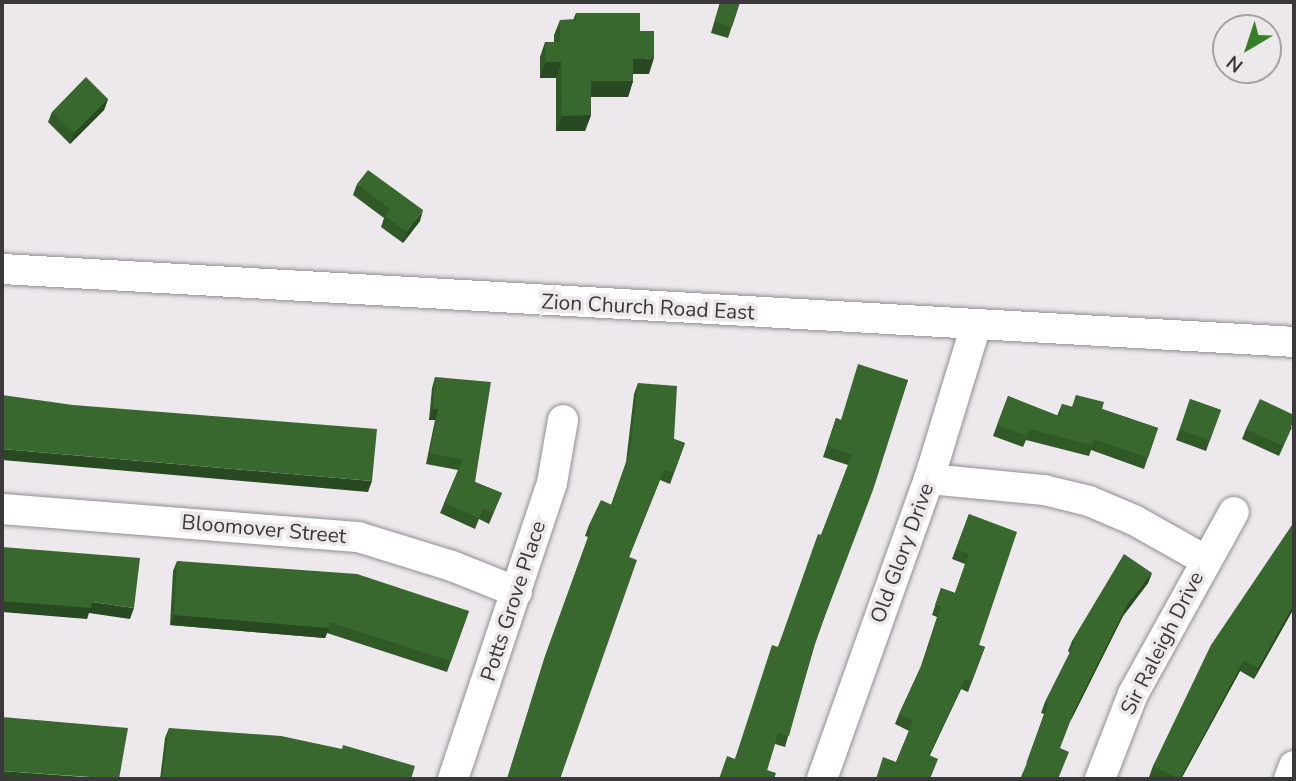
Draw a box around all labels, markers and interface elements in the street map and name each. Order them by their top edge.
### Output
north arrow [1212,14,1282,84]
text: N [1221,49,1249,78]
street label: Zion Church Road East [541,289,755,325]
street label: Old Glory Drive [865,480,939,626]
street label: Bloomover Street [181,509,347,549]
street label: Potts Grove Place [475,518,551,684]
street label: Sir Raleigh Drive [1115,567,1209,719]

